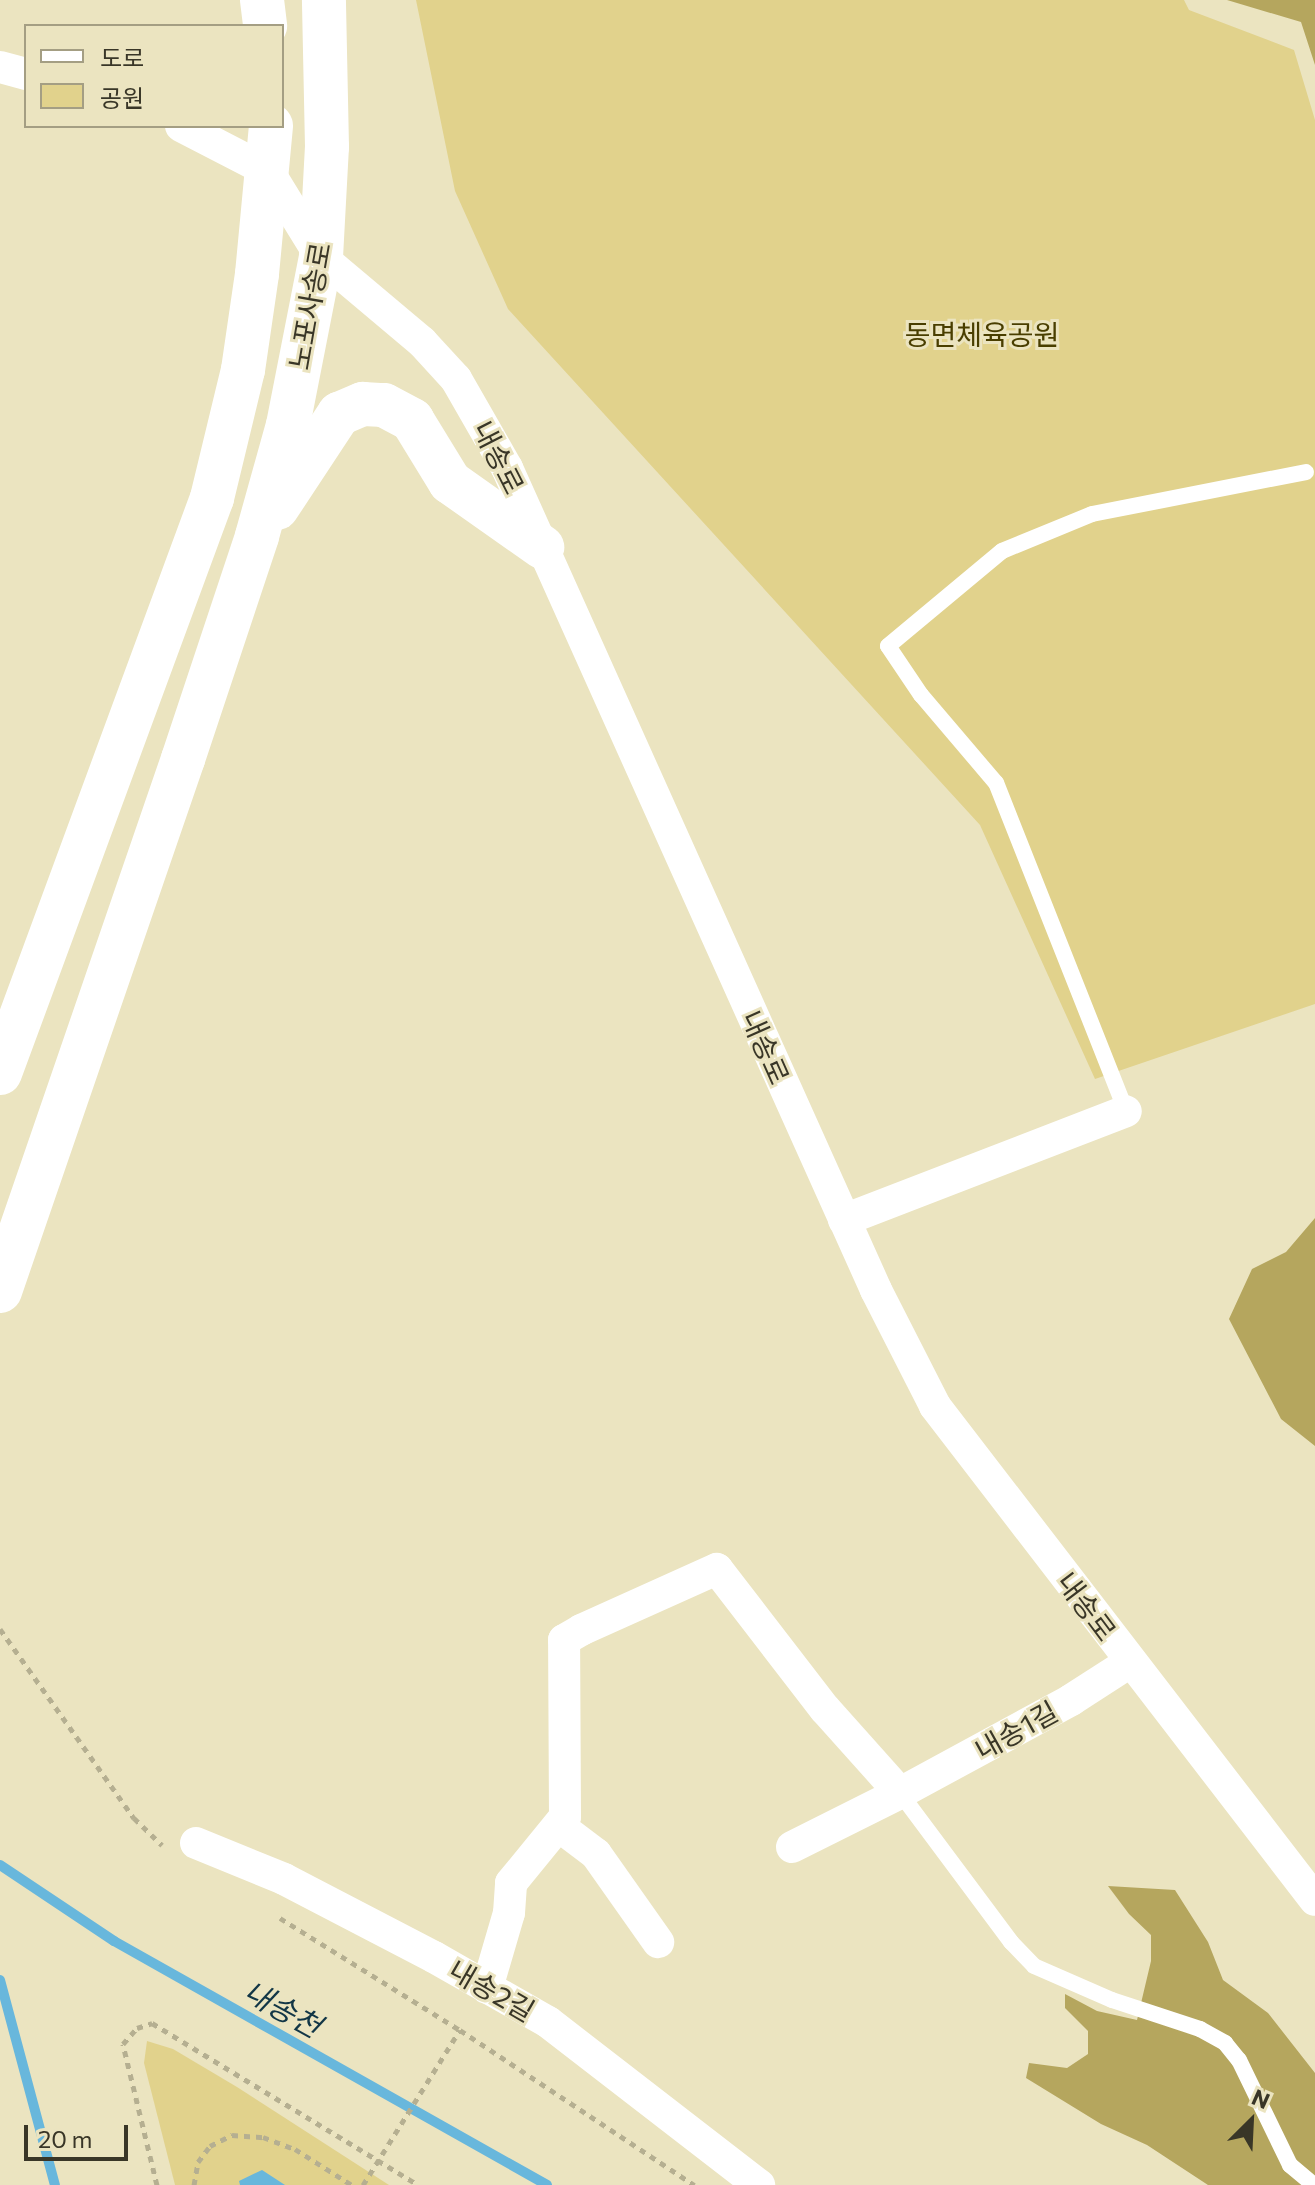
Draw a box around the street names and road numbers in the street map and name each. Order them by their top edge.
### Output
street label: 노포사송로 [281,240,337,372]
street label: 내송로 [466,415,532,499]
street label: 내송로 [735,1005,797,1089]
street label: 내송로 [1050,1565,1124,1647]
street label: 내송1길 [969,1694,1063,1766]
street label: 내송2길 [443,1952,541,2028]

